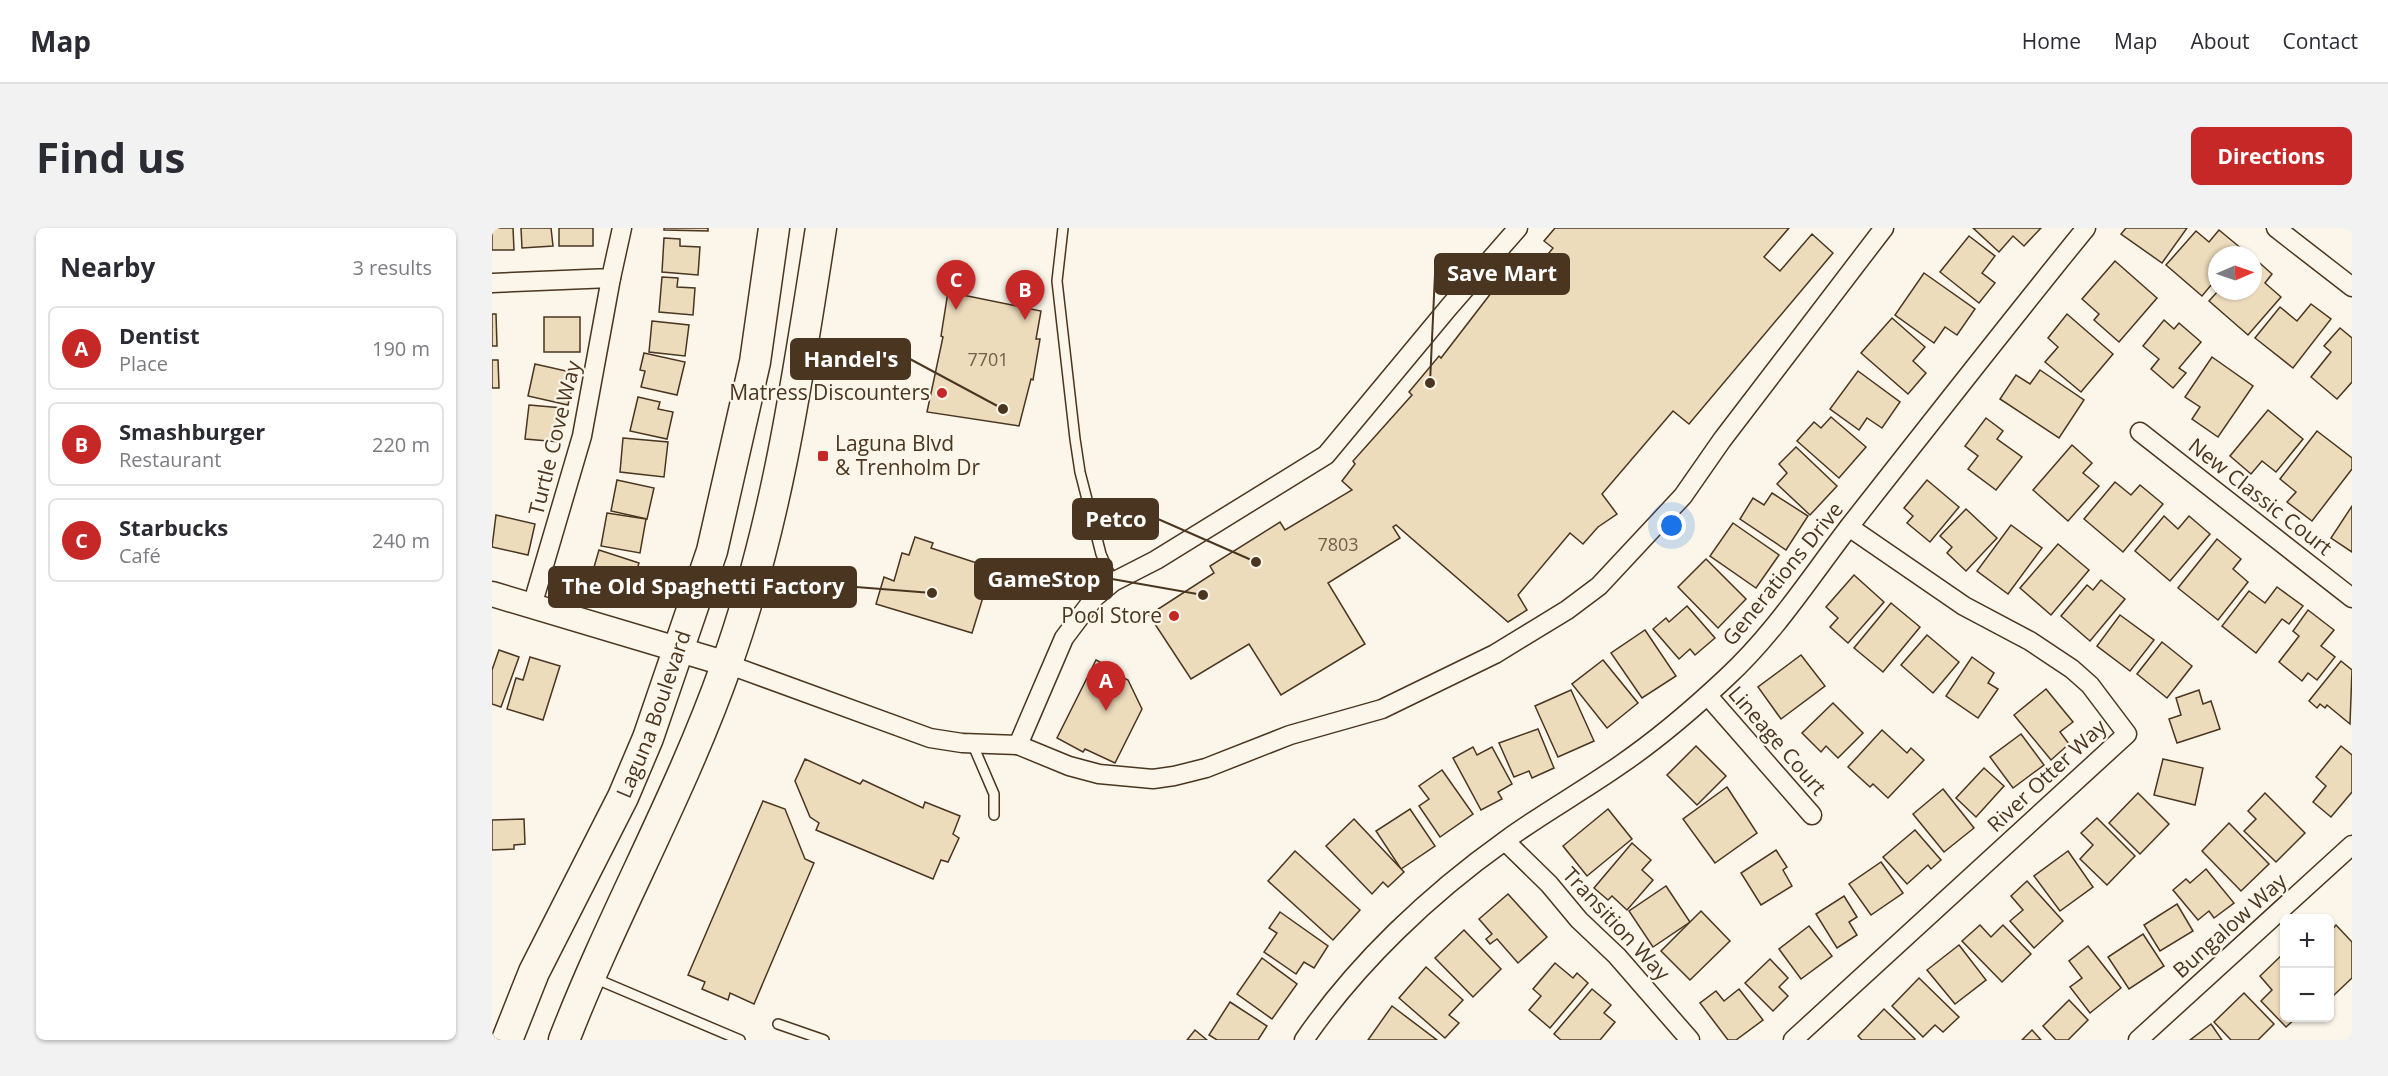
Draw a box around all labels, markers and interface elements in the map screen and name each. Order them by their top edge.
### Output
text: Map [30,22,91,60]
text: Home [2022,27,2081,55]
text: Map [2114,27,2157,55]
text: About [2190,27,2250,55]
text: Contact [2283,27,2358,55]
button: Directions [2191,127,2352,185]
text: Find us [36,128,185,185]
north arrow [2208,246,2262,300]
text: Nearby [60,249,155,285]
text: 3 results [352,254,432,281]
callout: Save Mart [1435,254,1569,294]
text: Save Mart [1447,257,1557,287]
pin: C [936,260,976,310]
pin: B [1006,270,1044,320]
text: Dentist [119,320,200,350]
text: A [75,335,88,362]
text: 190 m [372,335,430,362]
callout: Handel's [791,339,910,379]
text: Handel's [803,343,899,373]
house number: 7701 [967,347,1009,371]
text: Place [119,350,168,377]
street label: Turtle Cove Way [521,357,587,518]
place label: Matress Discounters [729,378,930,406]
marker: Matress Discounters [935,386,949,400]
text: Smashburger [119,416,265,446]
place label: Laguna Blvd & Trenholm Dr [835,429,981,481]
text: B [75,431,88,458]
text: 220 m [372,431,430,458]
street label: New Classic Court [2183,431,2338,561]
text: Restaurant [119,446,221,473]
marker: Laguna Blvd & Trenholm Dr [816,449,830,463]
street label: Generations Drive [1716,496,1849,651]
callout: Petco [1073,499,1158,539]
text: Petco [1085,503,1147,533]
your location [1657,511,1686,540]
text: Starbucks [119,512,228,542]
text: C [75,527,88,554]
text: 240 m [372,527,430,554]
house number: 7803 [1317,532,1359,556]
text: Café [119,542,161,569]
callout: GameStop [975,559,1112,599]
text: GameStop [987,563,1101,593]
callout: The Old Spaghetti Factory [549,567,856,607]
text: The Old Spaghetti Factory [562,570,845,600]
place label: Pool Store [1061,601,1162,629]
marker: Pool Store [1167,609,1181,623]
street label: Laguna Boulevard [609,626,697,802]
pin: A [1086,662,1126,711]
street label: Lineage Court [1723,680,1833,801]
street label: River Otter Way [1981,712,2112,838]
street label: Transition Way [1557,861,1677,986]
street label: Bungalow Way [2167,866,2292,984]
map controls [2280,914,2334,1022]
button: + [2280,914,2334,968]
button: − [2280,968,2334,1022]

